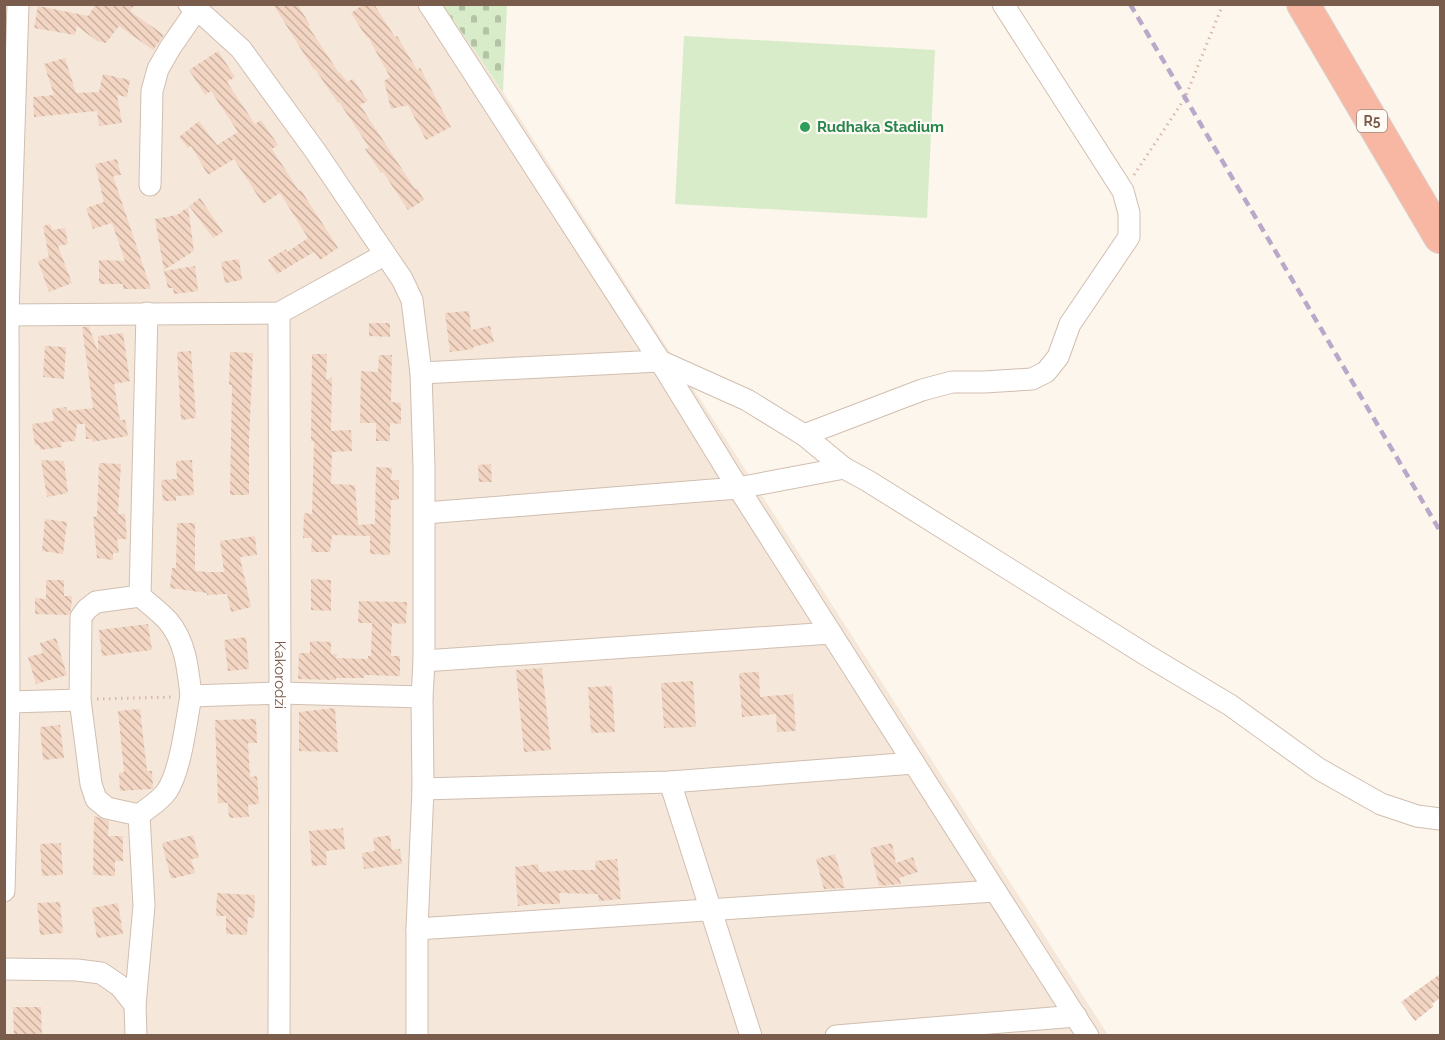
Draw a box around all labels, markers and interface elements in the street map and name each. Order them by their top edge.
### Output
road number: R5 [1357,110,1387,132]
place label: Rudhaka Stadium [817,118,944,136]
marker: Rudhaka Stadium [798,120,812,134]
street label: Kakorodzi [271,641,289,709]

